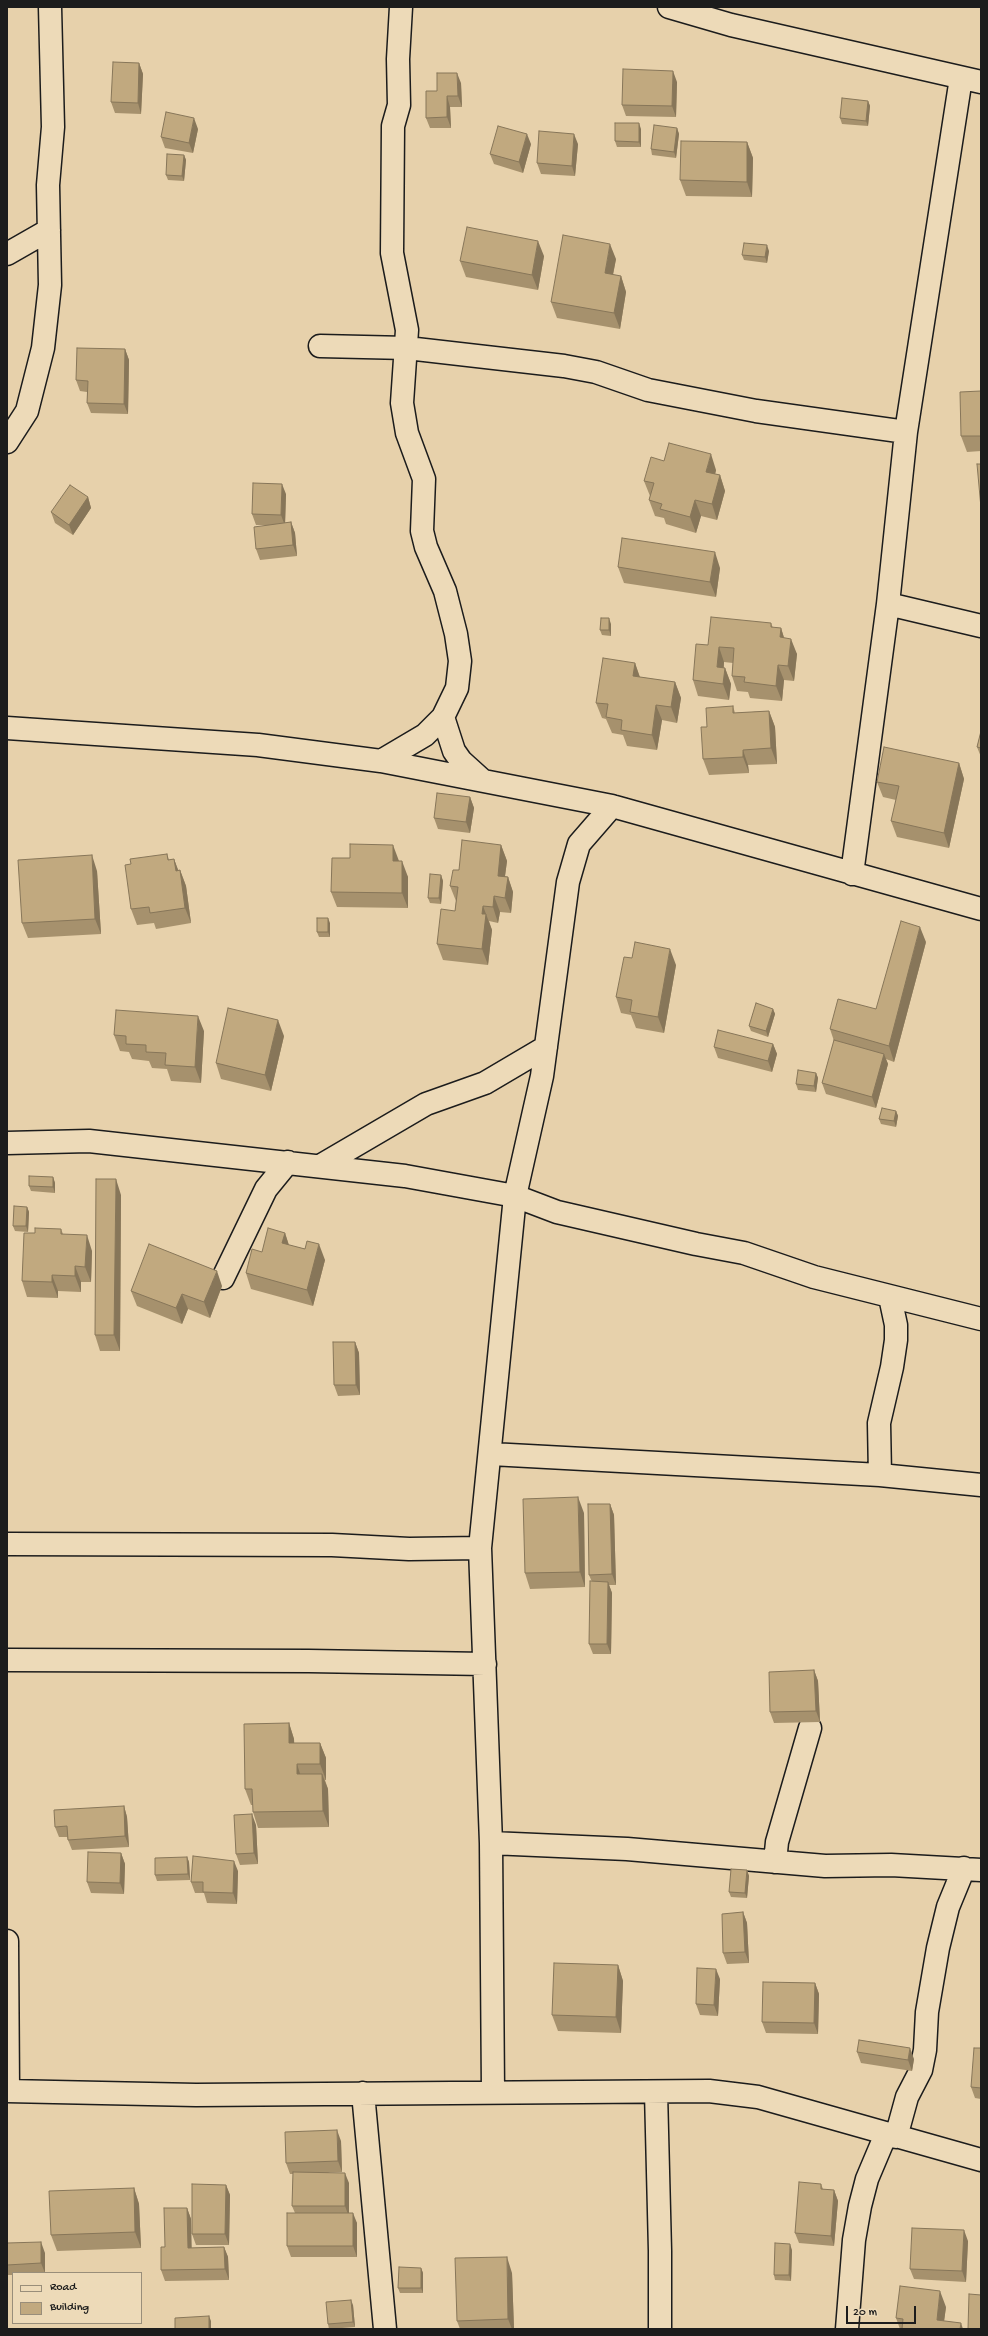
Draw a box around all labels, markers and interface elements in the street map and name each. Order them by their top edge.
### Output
legend [12,2272,142,2324]
text: Road [50,2281,76,2295]
scale bar [848,2298,918,2324]
text: Building [50,2301,89,2315]
text: 20 m [853,2306,877,2320]

